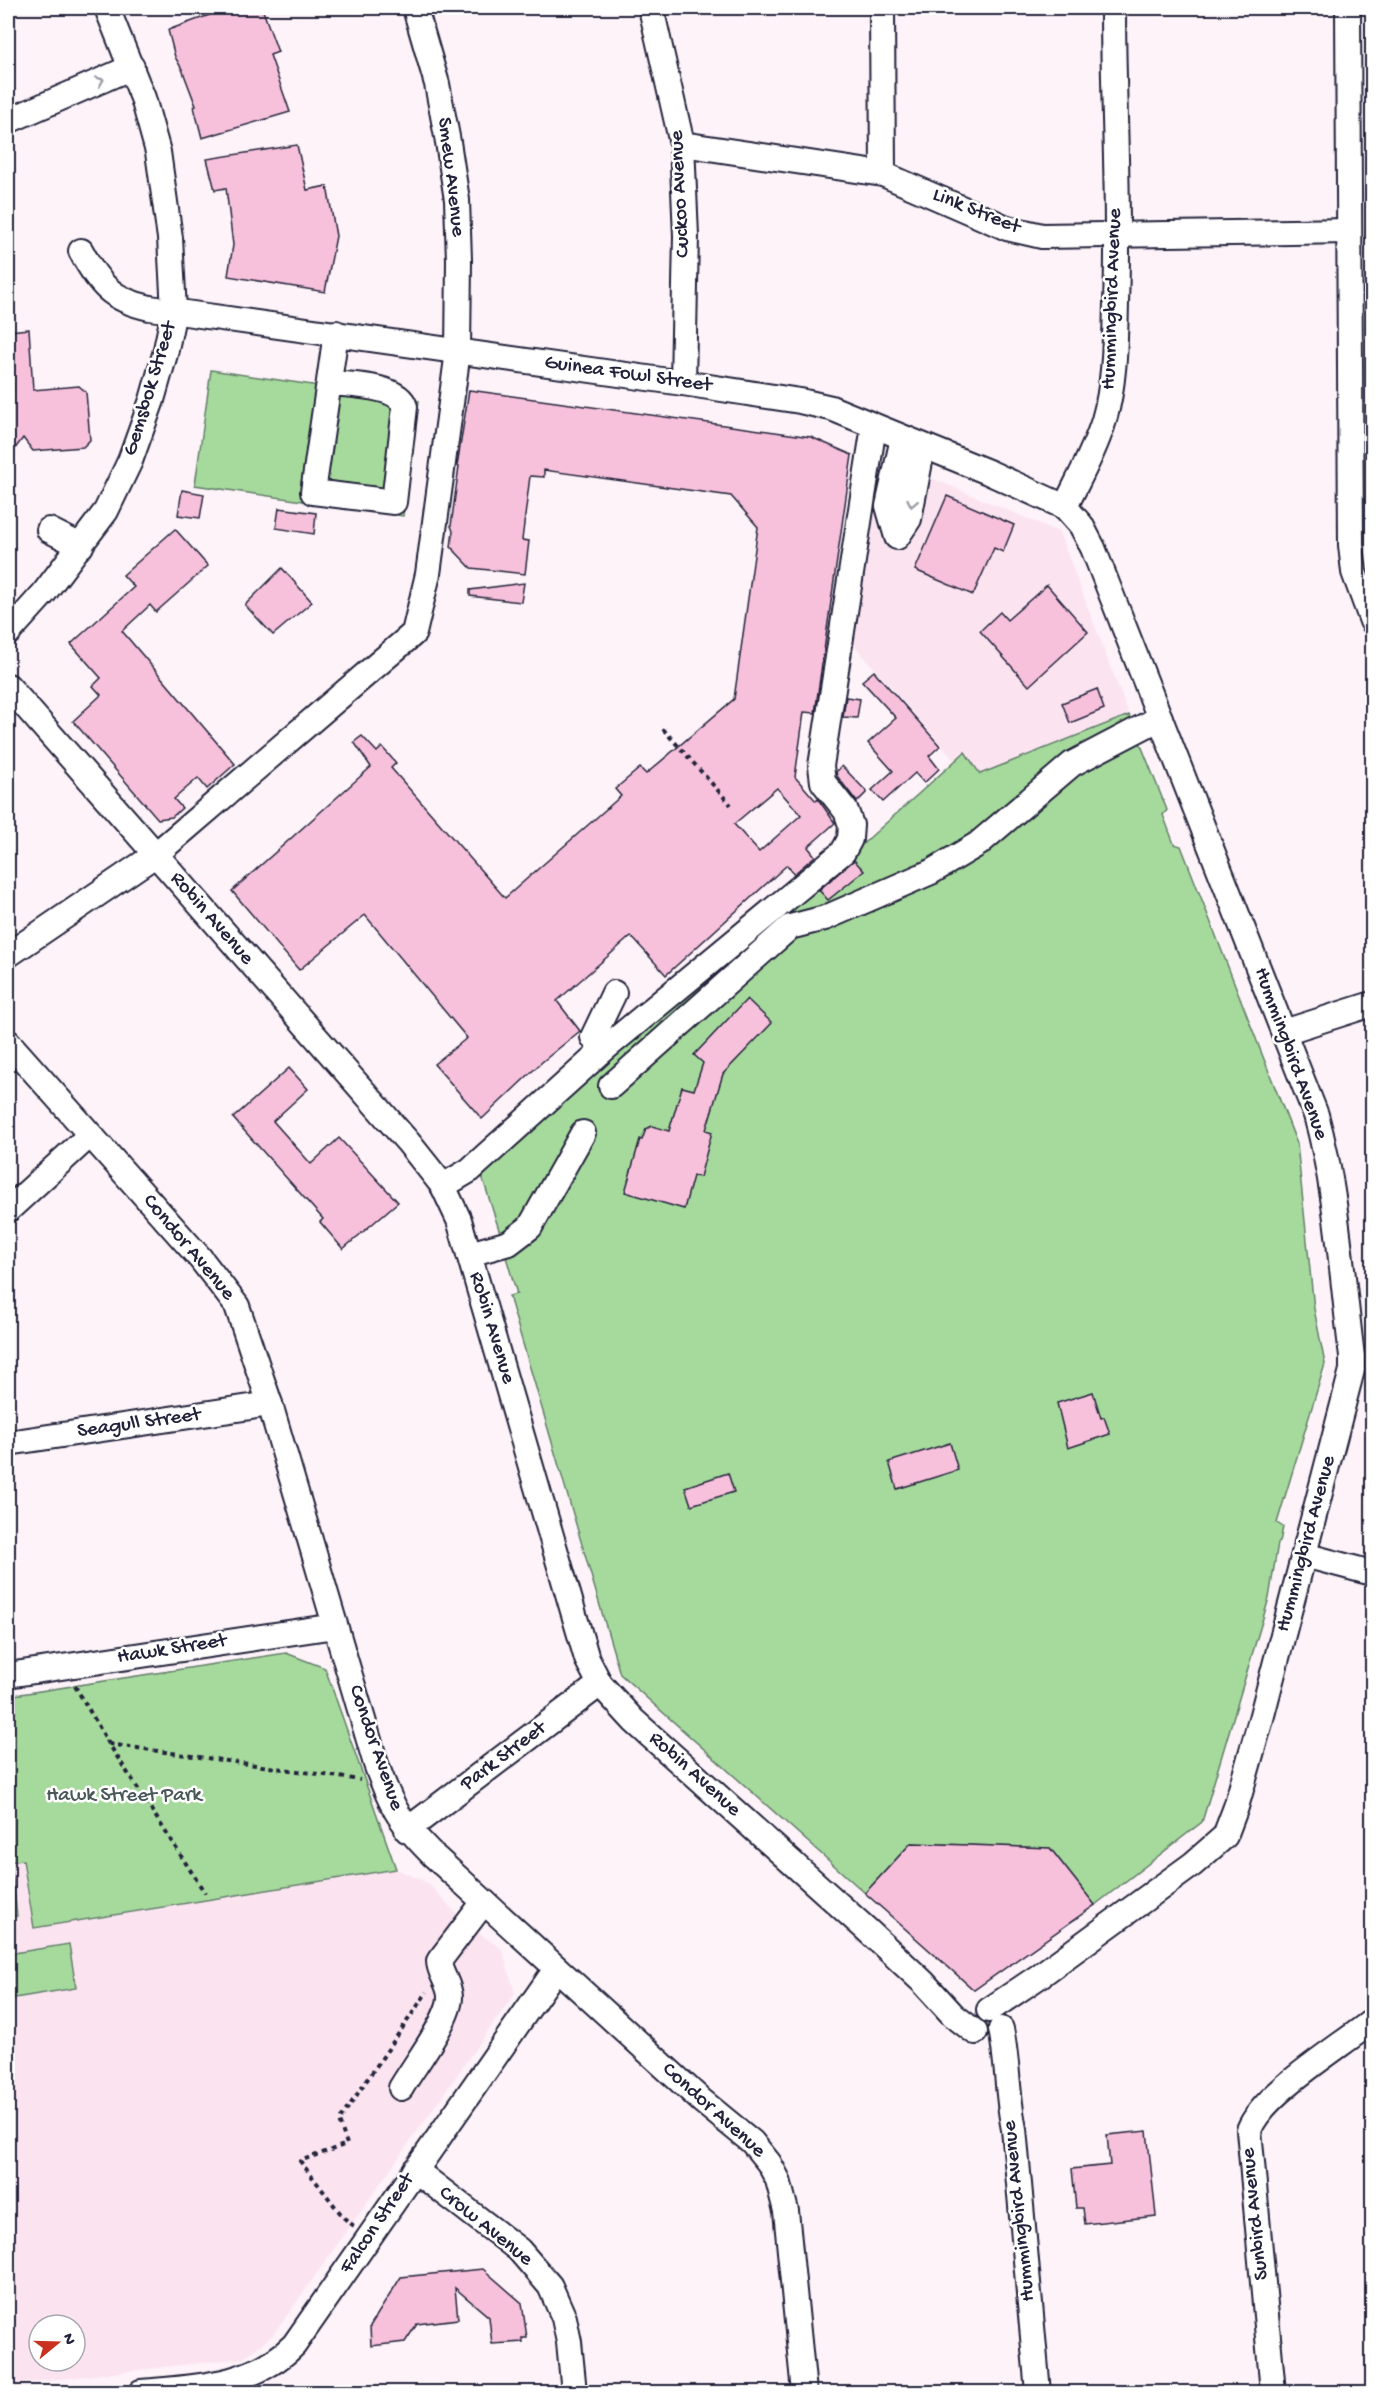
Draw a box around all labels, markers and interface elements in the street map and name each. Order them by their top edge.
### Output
one-way arrow [93,76,104,88]
street label: Smew Avenue [430,116,470,239]
street label: Cuckoo Avenue [665,128,697,258]
street label: Link Street [928,183,1026,242]
street label: Hummingbird Avenue [1097,207,1129,390]
street label: Gemsbok Street [119,317,184,459]
street label: Guinea Fowl Street [543,351,716,399]
one-way arrow [906,498,918,508]
street label: Robin Avenue [164,867,259,972]
street label: Hummingbird Avenue [1247,964,1333,1145]
street label: Condor Avenue [136,1190,240,1307]
street label: Robin Avenue [462,1269,520,1388]
street label: Seagull Street [76,1403,205,1445]
street label: Hummingbird Avenue [1271,1452,1343,1635]
street label: Hawk Street [116,1629,231,1671]
street label: Condor Avenue [342,1682,409,1815]
street label: Park Street [455,1715,554,1798]
street label: Robin Avenue [643,1727,746,1824]
park label: Hawk Street Park [46,1784,204,1809]
street label: Condor Avenue [656,2058,771,2165]
street label: Hummingbird Avenue [998,2118,1042,2303]
street label: Sunbird Avenue [1236,2145,1275,2281]
street label: Falcon Street [335,2167,422,2280]
street label: Crow Avenue [433,2181,538,2273]
north arrow [27,2313,87,2373]
text: N [57,2331,79,2348]

